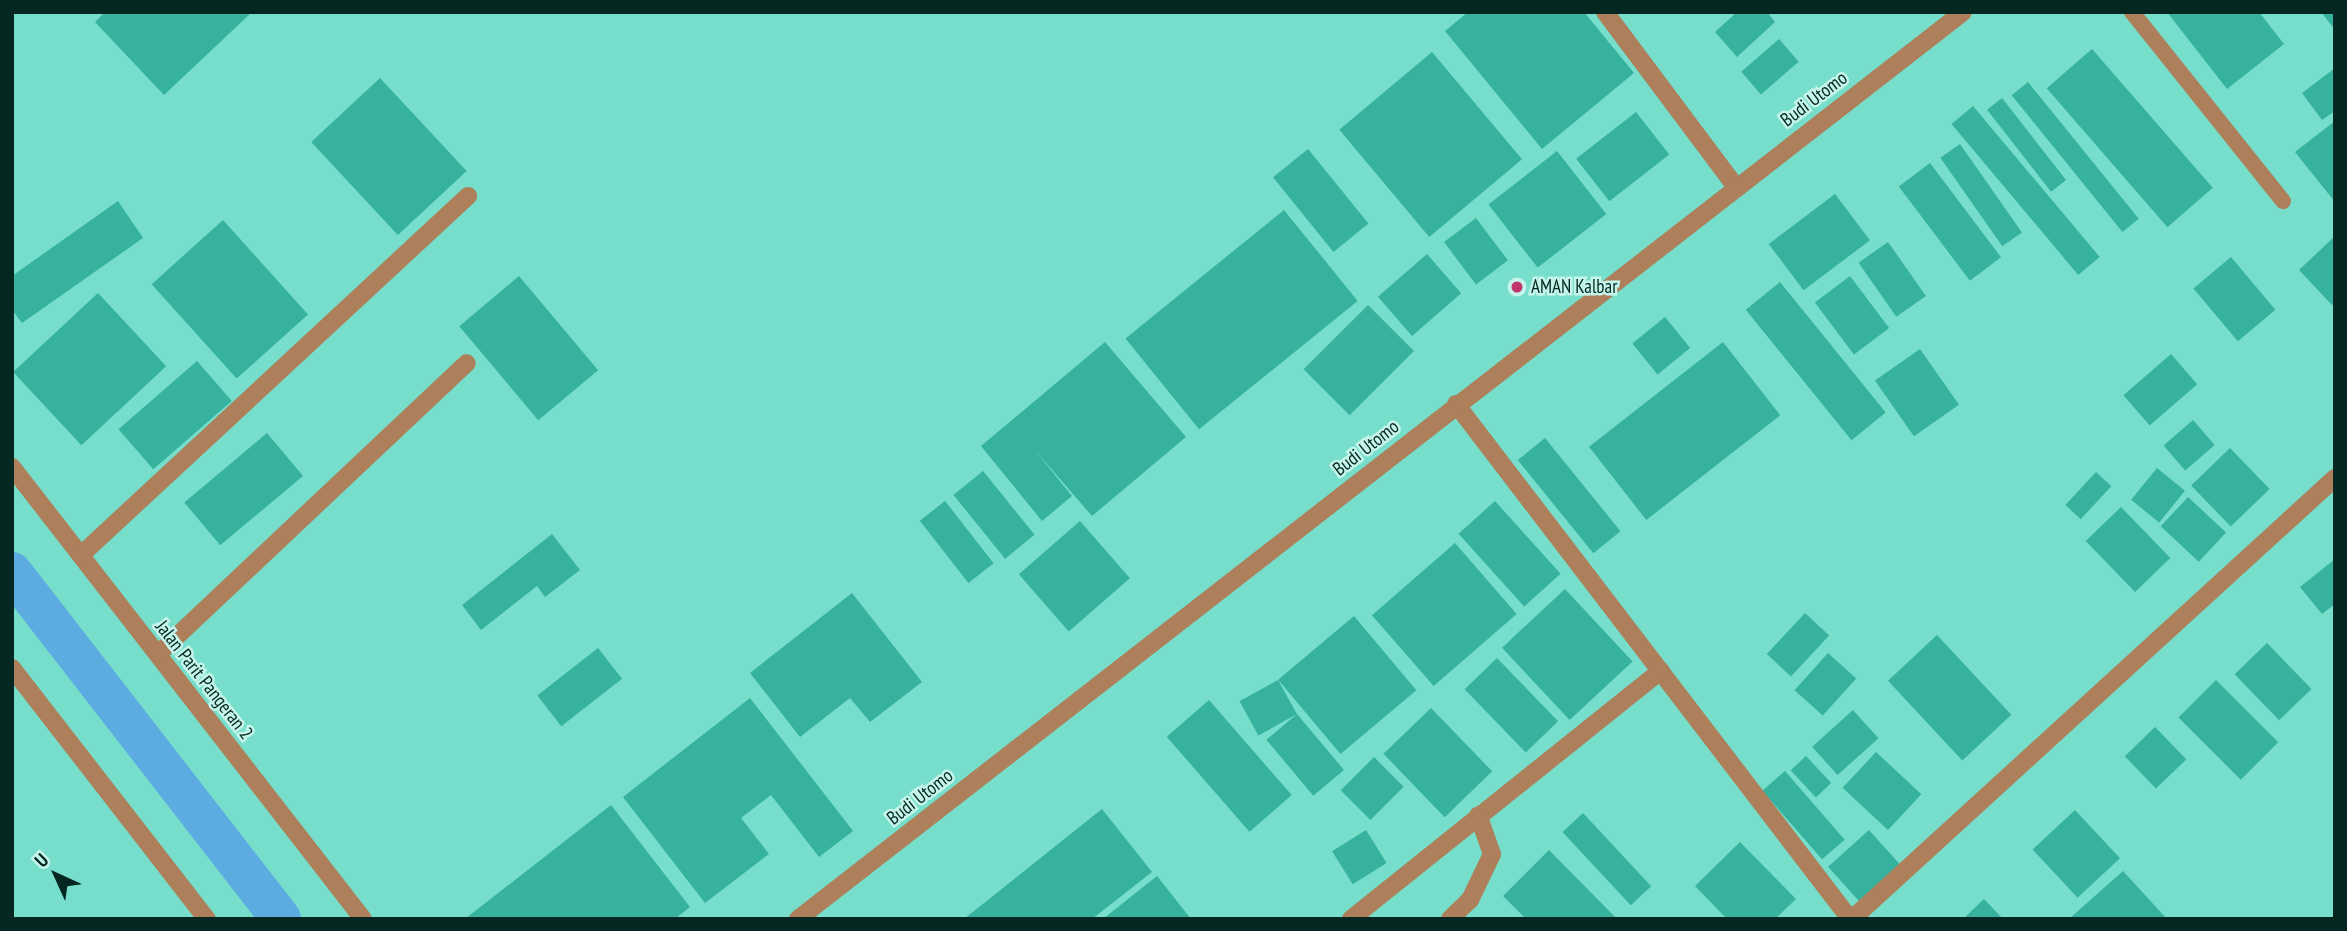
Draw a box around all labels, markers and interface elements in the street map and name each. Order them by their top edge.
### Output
street label: Budi Utomo [1776,67,1852,131]
place label: AMAN Kalbar [1531,276,1617,298]
marker: AMAN Kalbar [1509,279,1525,295]
street label: Budi Utomo [1329,415,1403,481]
street label: Jalan Parit Pangeran 2 [151,616,257,744]
street label: Budi Utomo [883,764,957,830]
north arrow [21,840,91,910]
text: U [29,848,53,872]

